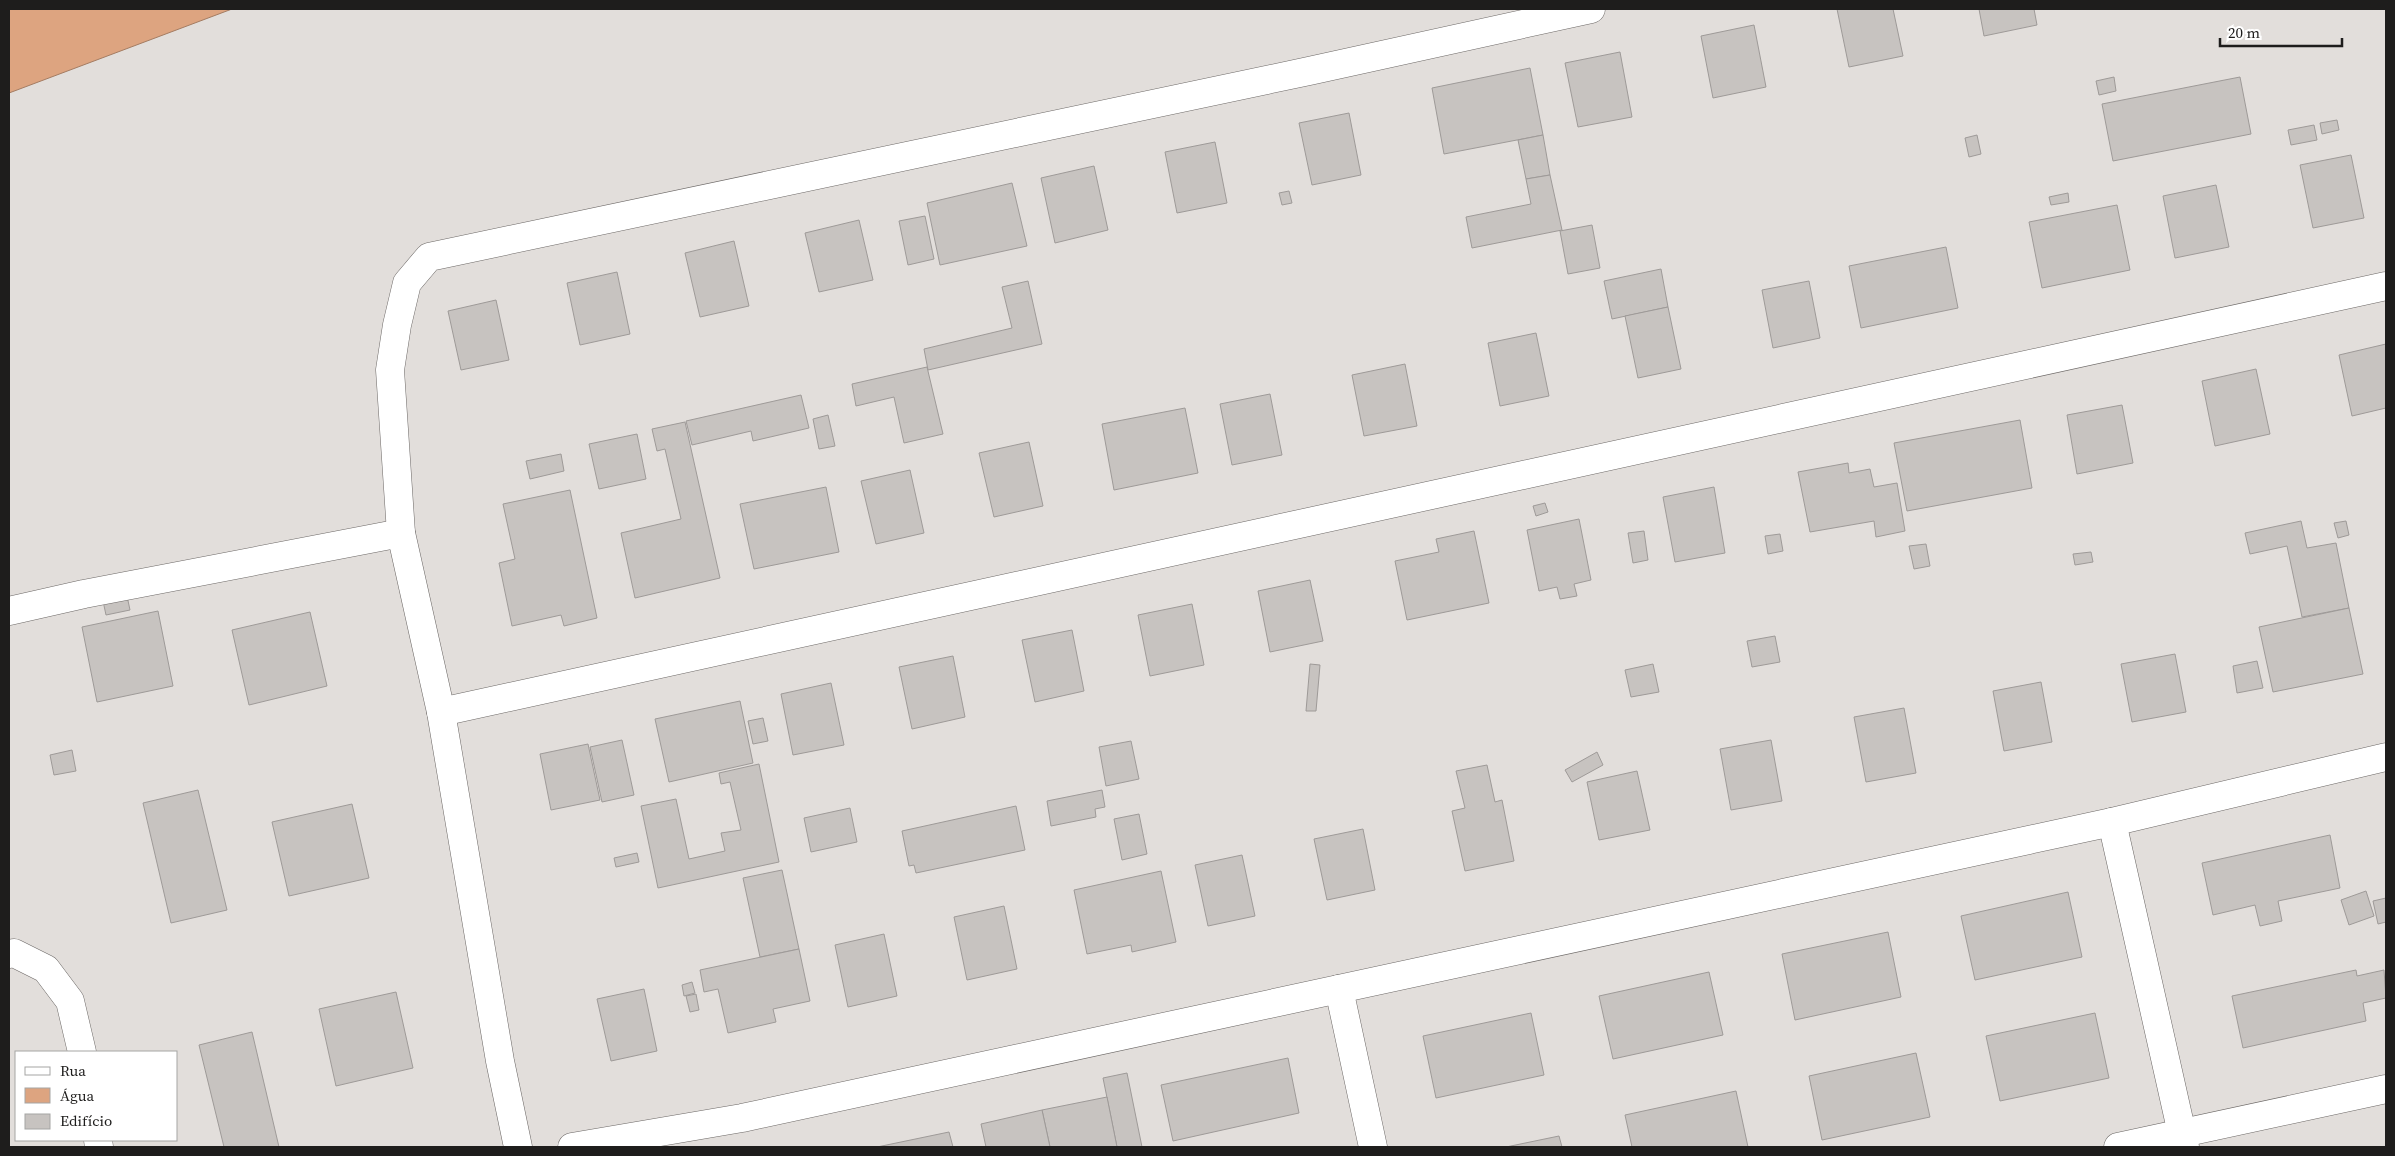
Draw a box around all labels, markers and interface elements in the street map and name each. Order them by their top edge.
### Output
scale bar [2220,15,2342,47]
text: 20 m [2228,22,2260,43]
legend [15,1051,178,1141]
text: Rua [60,1060,86,1081]
text: Água [60,1085,94,1106]
text: Edifício [60,1110,112,1131]

